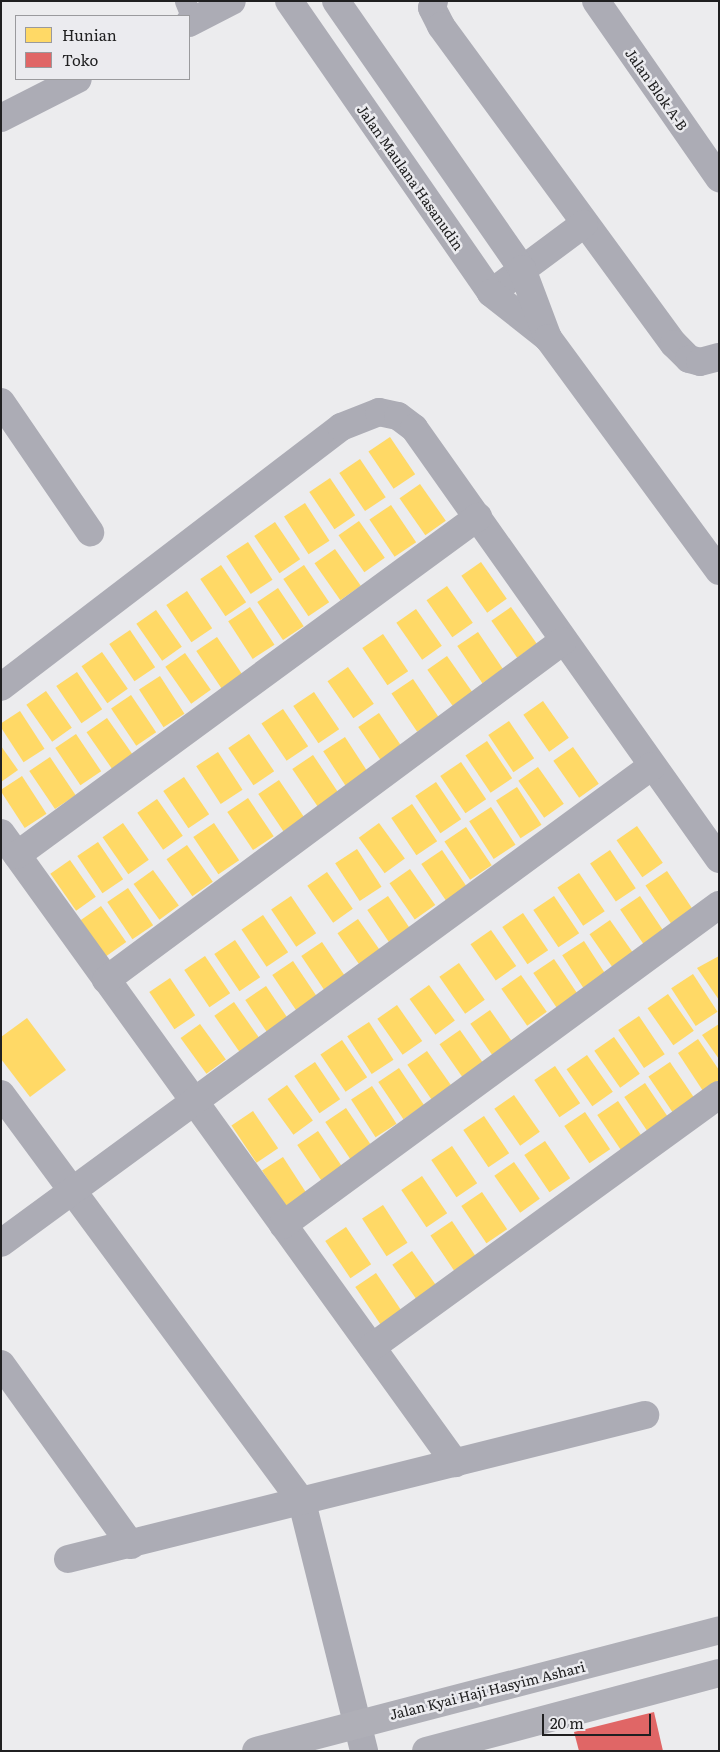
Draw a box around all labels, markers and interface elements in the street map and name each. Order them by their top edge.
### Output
legend [15,15,190,80]
text: Hunian [62,23,117,46]
street label: Jalan Blok A-B [623,45,691,133]
text: Toko [62,48,98,71]
street label: Jalan Maulana Hasanudin [354,101,468,253]
street label: Jalan Kyai Haji Hasyim Ashari [387,1658,587,1722]
scale bar [545,1704,654,1736]
text: 20 m [550,1711,584,1734]

